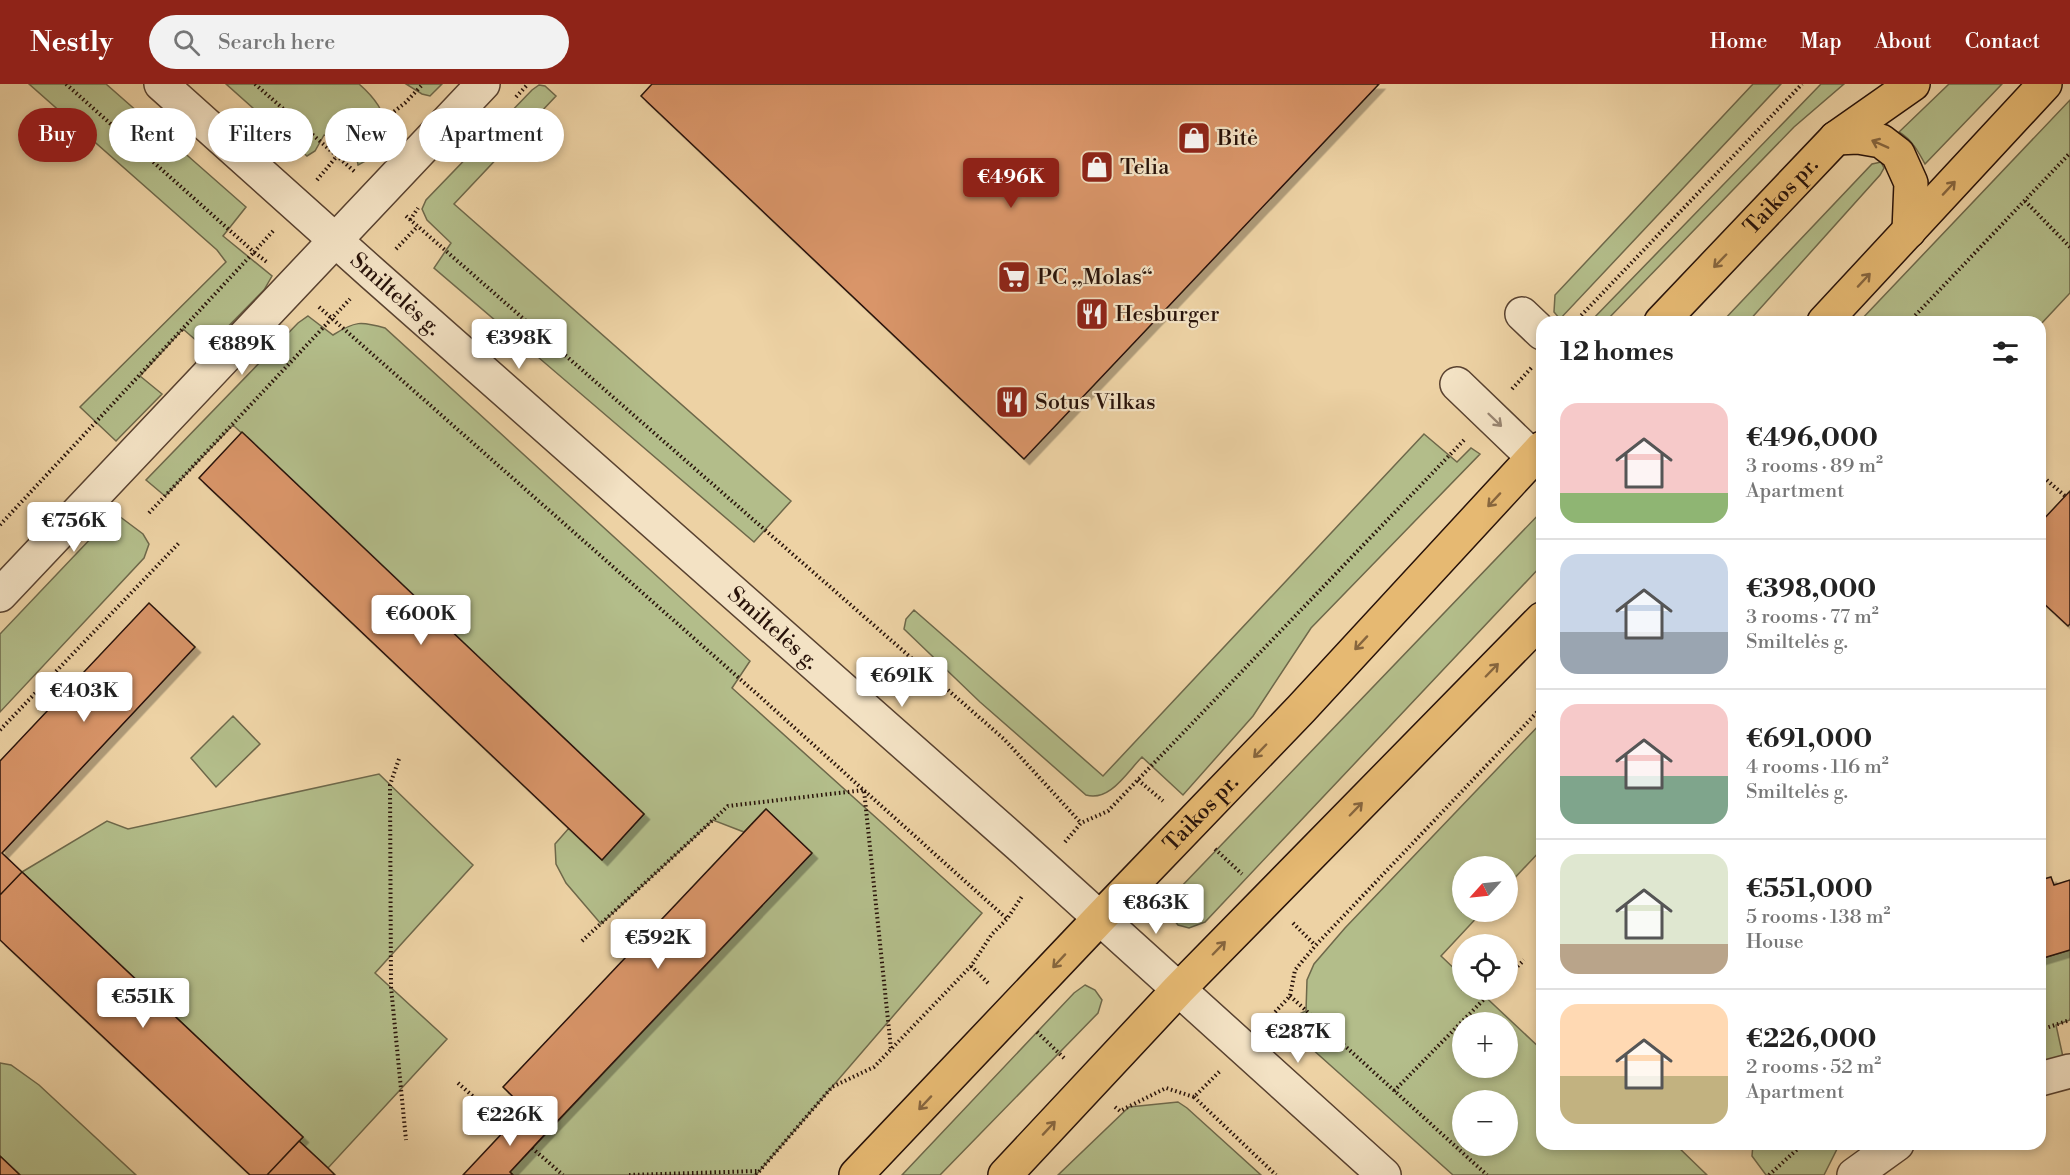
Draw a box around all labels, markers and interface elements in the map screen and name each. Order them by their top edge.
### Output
search box [149,15,569,69]
text: Nestly [30,25,113,60]
icon: search [170,26,203,59]
text: Search here [218,29,335,56]
text: Home [1710,29,1767,55]
text: Map [1800,29,1842,55]
text: About [1875,29,1932,55]
text: Contact [1965,29,2040,55]
chip: Buy [18,108,97,162]
chip: Rent [109,108,196,162]
chip: Filters [208,108,313,162]
chip: New [325,108,407,162]
chip: Apartment [419,108,564,162]
shop icon: Bitė [1176,120,1212,156]
place label: Bitė [1216,125,1258,152]
one-way arrow [1872,137,1890,149]
shop icon: Telia [1079,149,1115,185]
street label: Taikos pr. [1738,152,1824,240]
place label: Telia [1120,154,1170,181]
pin: €496K [969,158,1053,209]
text: €496K [977,165,1045,190]
one-way arrow [1942,180,1956,195]
street label: Smiltelės g. [345,247,447,341]
one-way arrow [1712,254,1727,269]
supermarket icon: PC „Molas“ [996,259,1032,295]
place label: PC „Molas“ [1037,264,1153,291]
one-way arrow [1857,272,1871,287]
restaurant icon: Hesburger [1074,296,1110,332]
place label: Hesburger [1115,301,1220,328]
pin: €398K [477,319,561,370]
pin: €889K [200,325,284,376]
text: €398K [486,326,552,351]
text: €889K [208,332,276,357]
text: 12 homes [1560,336,1674,368]
icon: filters [1989,336,2022,369]
restaurant icon: Sotus Vilkas [994,384,1030,420]
place label: Sotus Vilkas [1035,389,1156,416]
one-way arrow [1488,413,1503,428]
text: €496,000 [1746,422,1878,454]
icon: home [1608,427,1680,499]
text: 3 rooms · 89 m² [1746,454,1883,479]
text: Apartment [1746,479,1844,504]
one-way arrow [1487,492,1501,507]
pin: €756K [32,502,116,553]
text: €756K [41,509,107,534]
text: €398,000 [1746,573,1876,605]
icon: home [1608,578,1680,650]
street label: Smiltelės g. [722,581,824,675]
pin: €600K [379,595,463,646]
text: €600K [386,602,456,627]
text: 3 rooms · 77 m² [1746,605,1879,630]
text: Smiltelės g. [1746,630,1848,655]
one-way arrow [1354,635,1368,650]
pin: €691K [860,657,944,708]
one-way arrow [1485,662,1499,677]
text: €691K [870,664,934,689]
pin: €403K [42,672,126,723]
text: €403K [49,679,119,704]
text: €691,000 [1746,723,1872,755]
icon: home [1608,728,1680,800]
one-way arrow [1253,743,1267,758]
text: 4 rooms · 116 m² [1746,755,1889,780]
street label: Taikos pr. [1158,769,1244,857]
text: Smiltelės g. [1746,780,1848,805]
one-way arrow [1348,802,1363,817]
north arrow [1452,856,1518,922]
map controls [1452,856,1518,1156]
text: €551,000 [1746,873,1873,905]
icon: home [1608,878,1680,950]
pin: €863K [1114,884,1198,935]
text: €863K [1123,891,1189,916]
text: 5 rooms · 138 m² [1746,905,1890,930]
pin: €592K [616,919,700,970]
text: €592K [625,926,691,951]
text: House [1746,930,1804,955]
button: locate [1452,934,1518,1000]
one-way arrow [1212,941,1227,956]
one-way arrow [1052,953,1066,968]
pin: €551K [101,978,185,1029]
text: €551K [111,985,175,1010]
button: + [1452,1012,1518,1078]
pin: €287K [1256,1013,1340,1064]
text: €287K [1265,1020,1331,1045]
text: €226,000 [1746,1023,1877,1055]
icon: home [1608,1028,1680,1100]
text: 2 rooms · 52 m² [1746,1055,1881,1080]
text: Apartment [1746,1080,1844,1105]
button: − [1452,1090,1518,1156]
one-way arrow [917,1095,932,1110]
pin: €226K [468,1096,552,1147]
text: €226K [477,1103,543,1128]
one-way arrow [1042,1121,1056,1136]

